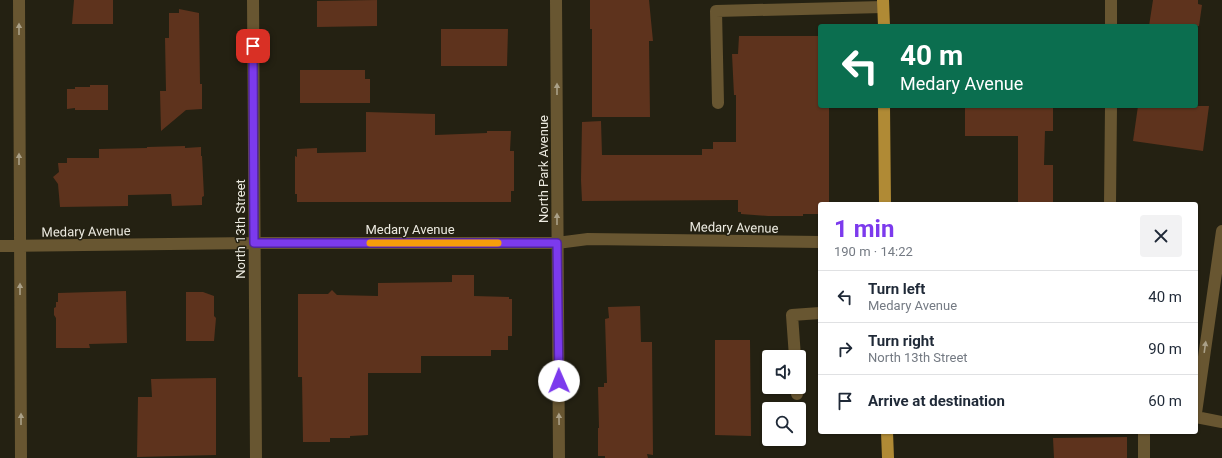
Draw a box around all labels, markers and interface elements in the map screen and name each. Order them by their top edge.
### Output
one-way arrow [16,22,22,35]
pin [236,29,270,63]
icon: arrive [242,35,264,57]
text: 40 m [900,39,963,72]
icon: left [834,40,886,92]
text: Medary Avenue [900,73,1023,94]
one-way arrow [554,82,560,95]
street label: North Park Avenue [536,115,551,223]
one-way arrow [16,152,22,165]
street label: North 13th Street [233,179,248,279]
one-way arrow [554,212,560,225]
text: 1 min [834,215,894,243]
button: close [1140,215,1182,257]
street label: Medary Avenue [689,219,779,236]
street label: Medary Avenue [365,222,455,237]
street label: Medary Avenue [41,223,131,240]
text: 190 m · 14:22 [834,244,913,259]
text: Turn left [868,280,925,298]
one-way arrow [17,282,23,295]
icon: left [834,286,856,308]
text: 40 m [1148,288,1182,306]
text: Medary Avenue [868,298,957,313]
text: Turn right [868,332,934,350]
icon: right [834,338,856,360]
text: 90 m [1148,340,1182,358]
one-way arrow [1202,341,1208,353]
map controls [762,350,806,446]
button: sound [762,350,806,394]
text: North 13th Street [868,350,968,365]
position arrow [538,360,580,402]
icon: arrive [834,390,856,412]
text: Arrive at destination [868,392,1005,410]
text: 60 m [1148,392,1182,410]
button: search [762,402,806,446]
one-way arrow [18,412,24,425]
one-way arrow [556,412,562,425]

